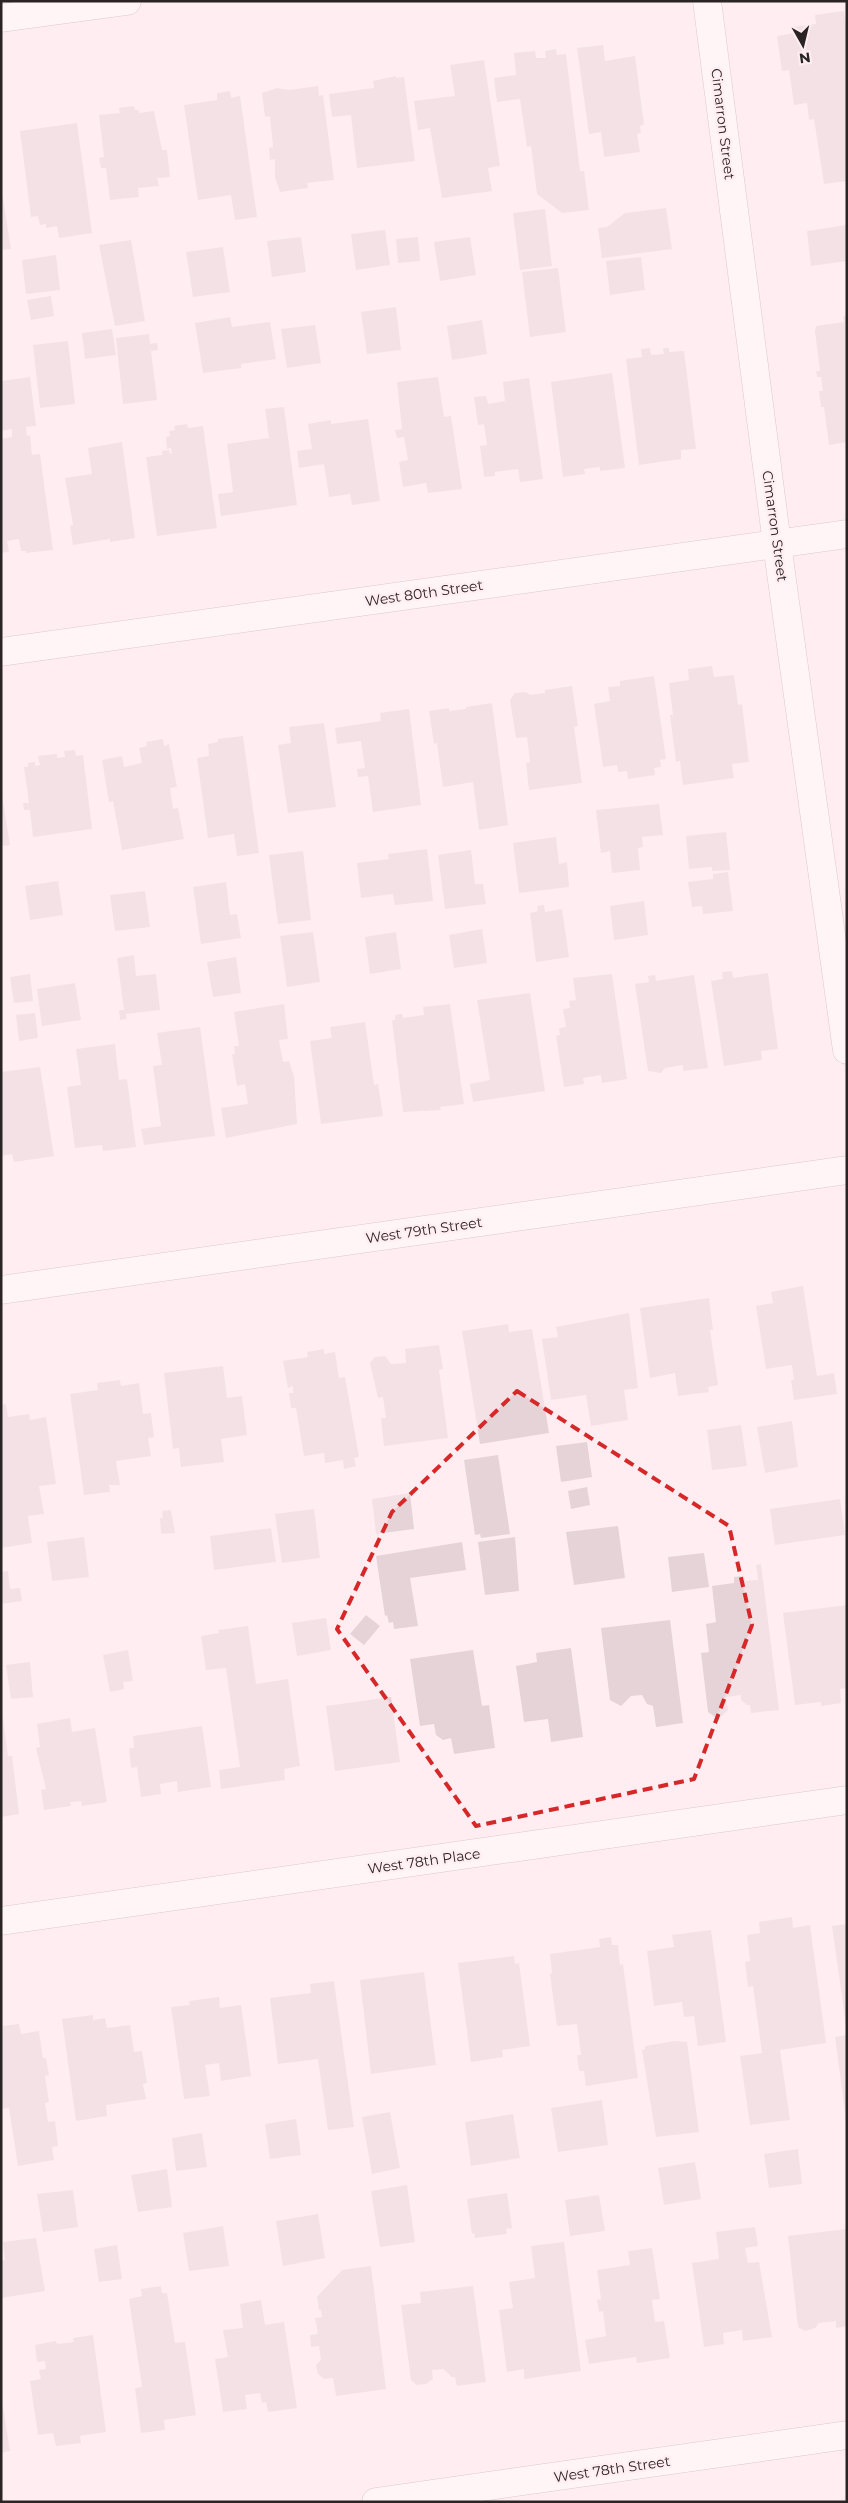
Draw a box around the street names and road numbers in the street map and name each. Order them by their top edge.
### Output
street label: Cimarron Street [707,67,739,181]
street label: Cimarron Street [758,469,792,583]
street label: West 80th Street [364,576,484,610]
street label: West 79th Street [365,1213,484,1247]
street label: West 78th Place [367,1844,481,1878]
street label: West 78th Street [553,2452,672,2486]

